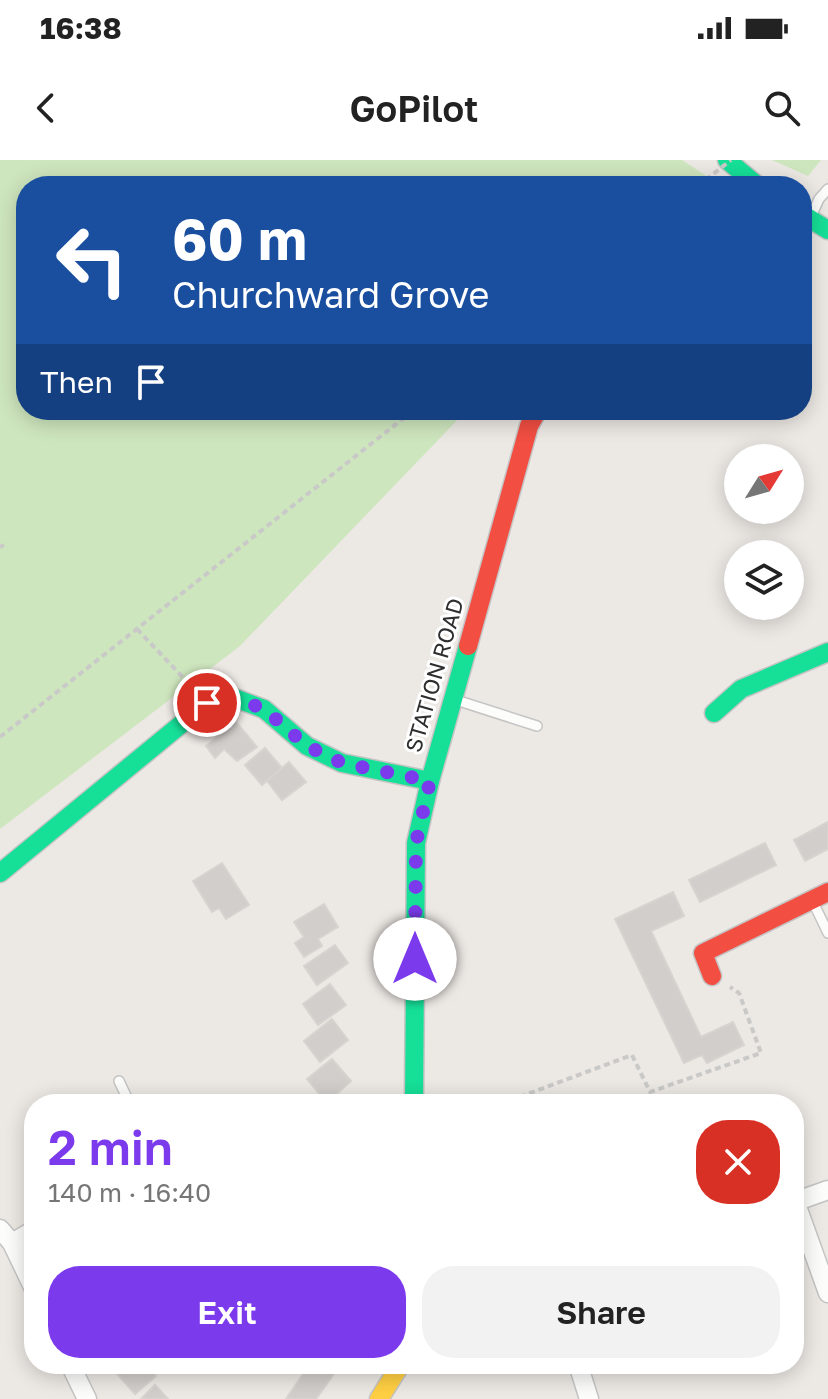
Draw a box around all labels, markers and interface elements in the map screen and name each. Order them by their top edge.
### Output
text: 16:38 [40,10,122,46]
icon: back [24,86,68,130]
icon: search [760,86,804,130]
text: GoPilot [350,87,478,130]
text: 60 m [172,205,307,272]
icon: left [40,208,144,312]
text: Churchward Grove [172,273,489,316]
icon: arrive [129,360,173,404]
text: Then [40,364,113,400]
north arrow [724,444,804,524]
map controls [724,444,804,620]
button: layers [724,540,804,620]
street label: STATION ROAD [399,595,469,755]
pin [173,669,241,737]
icon: arrive [185,681,229,725]
position arrow [373,917,457,1001]
text: 2 min [48,1118,173,1176]
button: close [696,1120,780,1204]
text: 140 m · 16:40 [48,1177,211,1208]
button: Exit [48,1266,406,1358]
button: Share [422,1266,780,1358]

